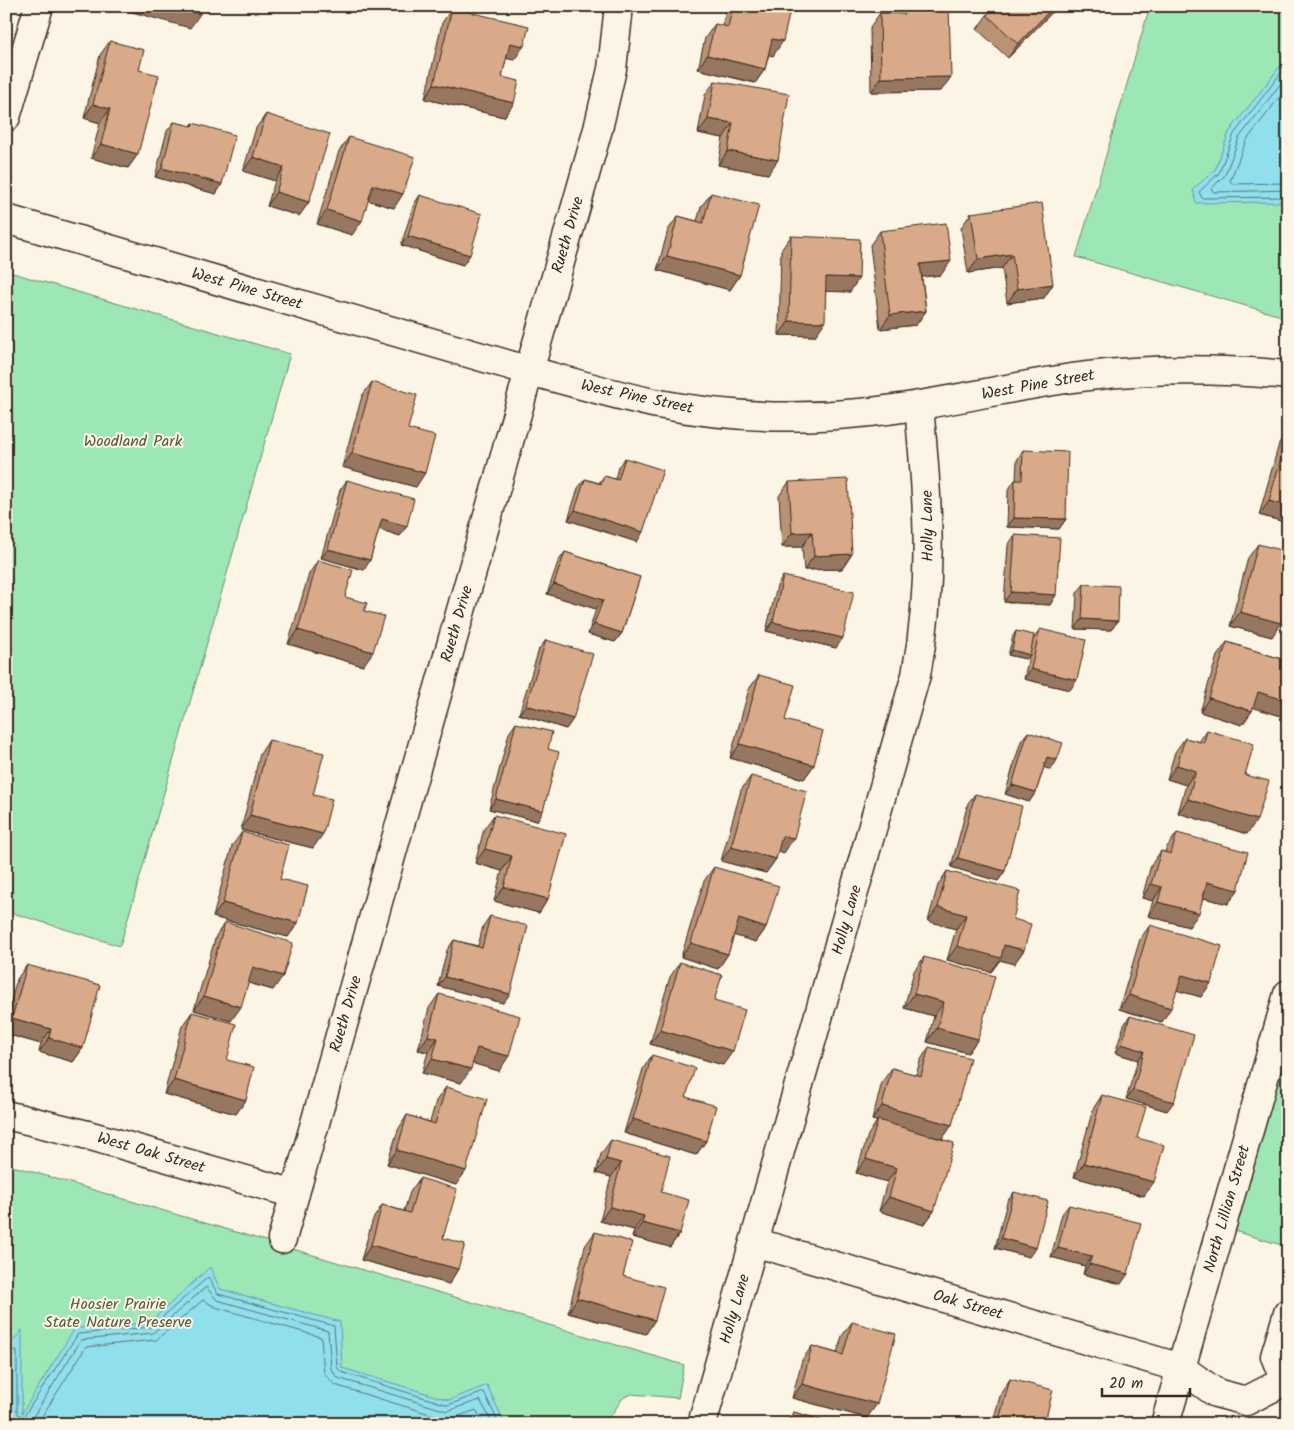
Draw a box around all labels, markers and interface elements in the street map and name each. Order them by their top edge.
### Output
street label: Rueth Drive [545,194,591,276]
street label: West Pine Street [189,261,306,317]
street label: West Pine Street [980,363,1097,407]
street label: West Pine Street [578,373,696,421]
park label: Woodland Park [84,429,183,454]
street label: Holly Lane [915,490,941,562]
street label: Rueth Drive [434,583,480,665]
street label: Holly Lane [825,882,869,958]
street label: Rueth Drive [323,973,369,1055]
street label: West Oak Street [94,1126,209,1181]
street label: North Lillian Street [1197,1141,1257,1276]
street label: Holly Lane [713,1271,757,1347]
street label: Oak Street [930,1283,1007,1327]
park label: Hoosier Prairie State Nature Preserve [44,1292,192,1335]
scale bar [1102,1365,1189,1397]
text: 20 m [1109,1372,1143,1396]

